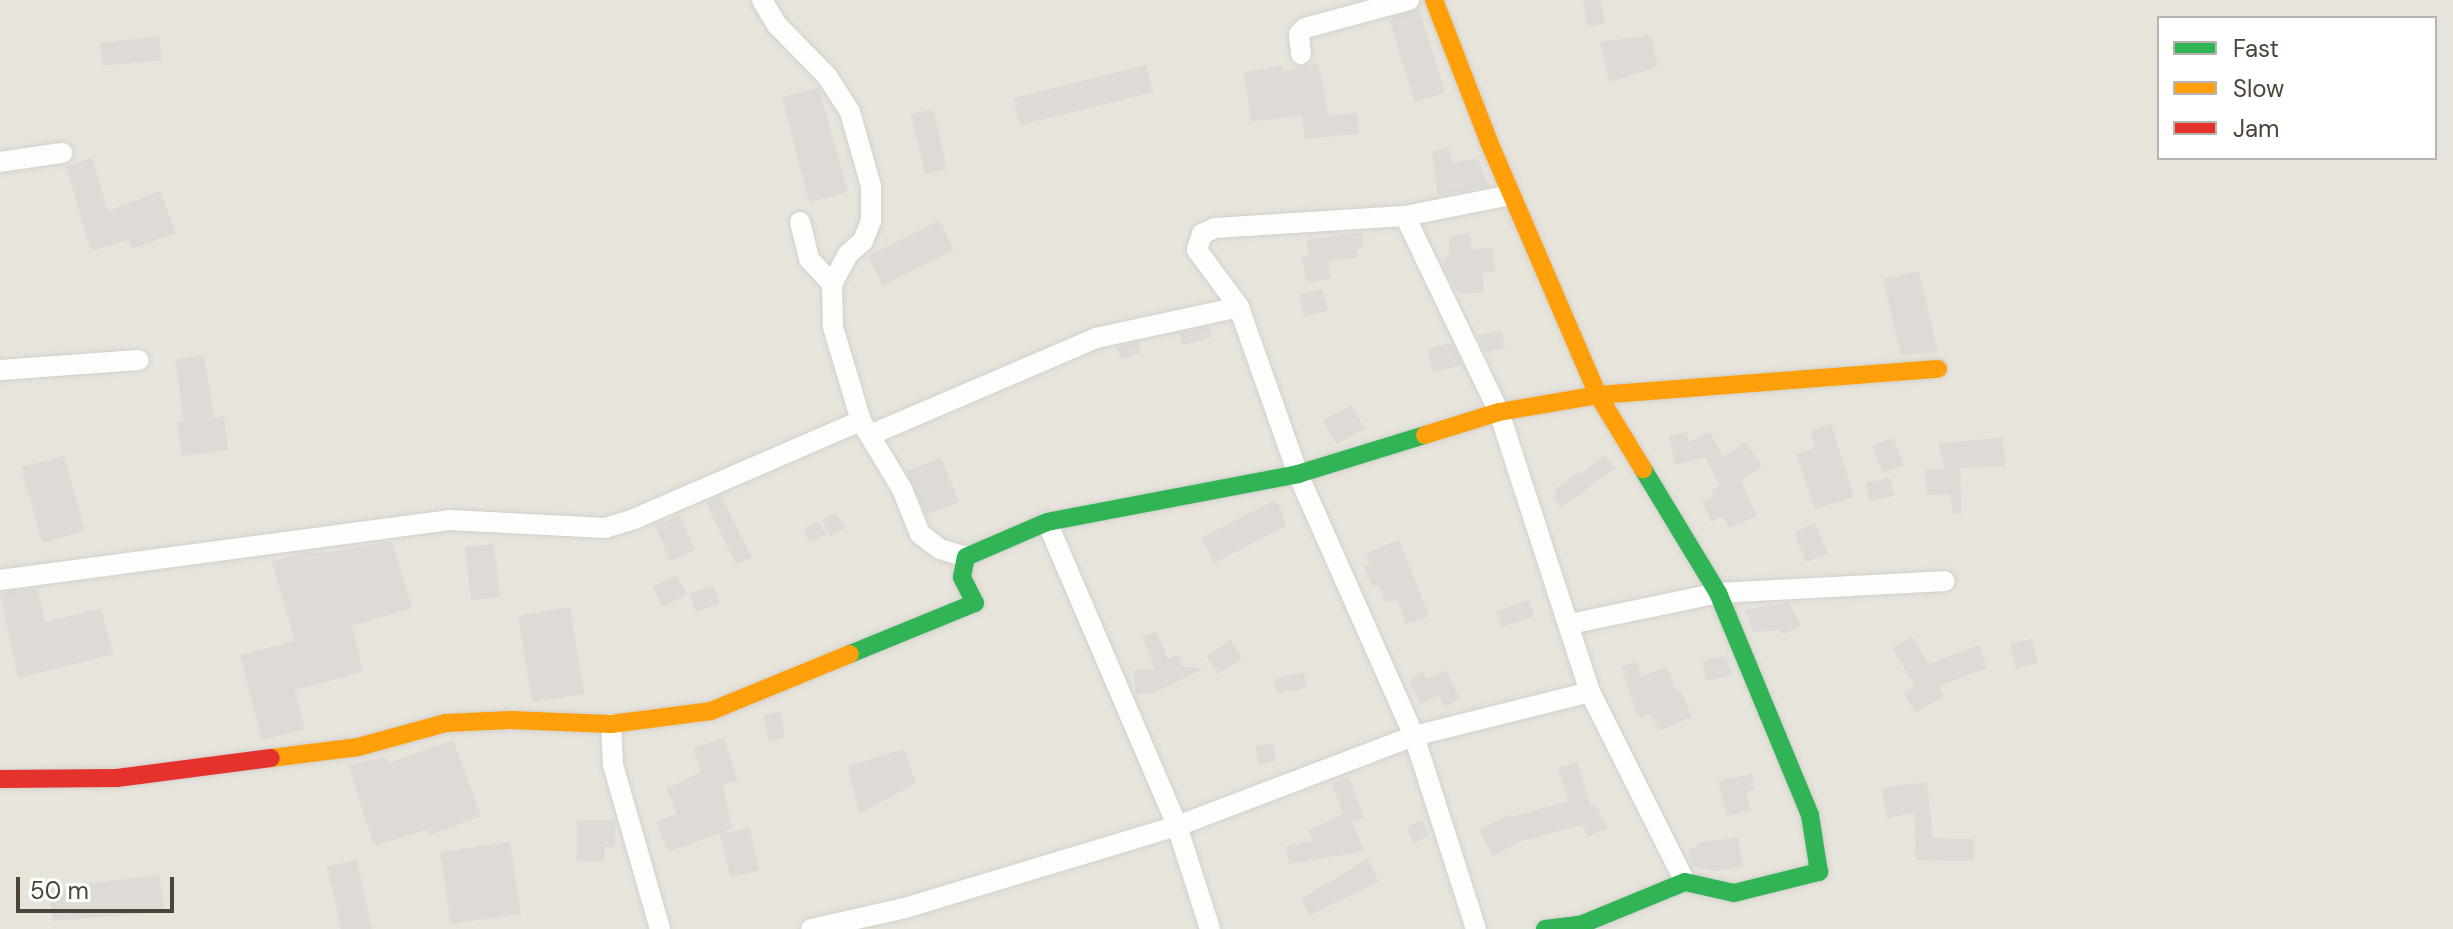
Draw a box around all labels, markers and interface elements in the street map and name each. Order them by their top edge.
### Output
legend [2157,16,2437,160]
text: Fast [2233,33,2279,64]
text: Slow [2233,73,2284,104]
text: Jam [2233,113,2279,144]
scale bar [20,861,178,911]
text: 50 m [30,875,89,906]

